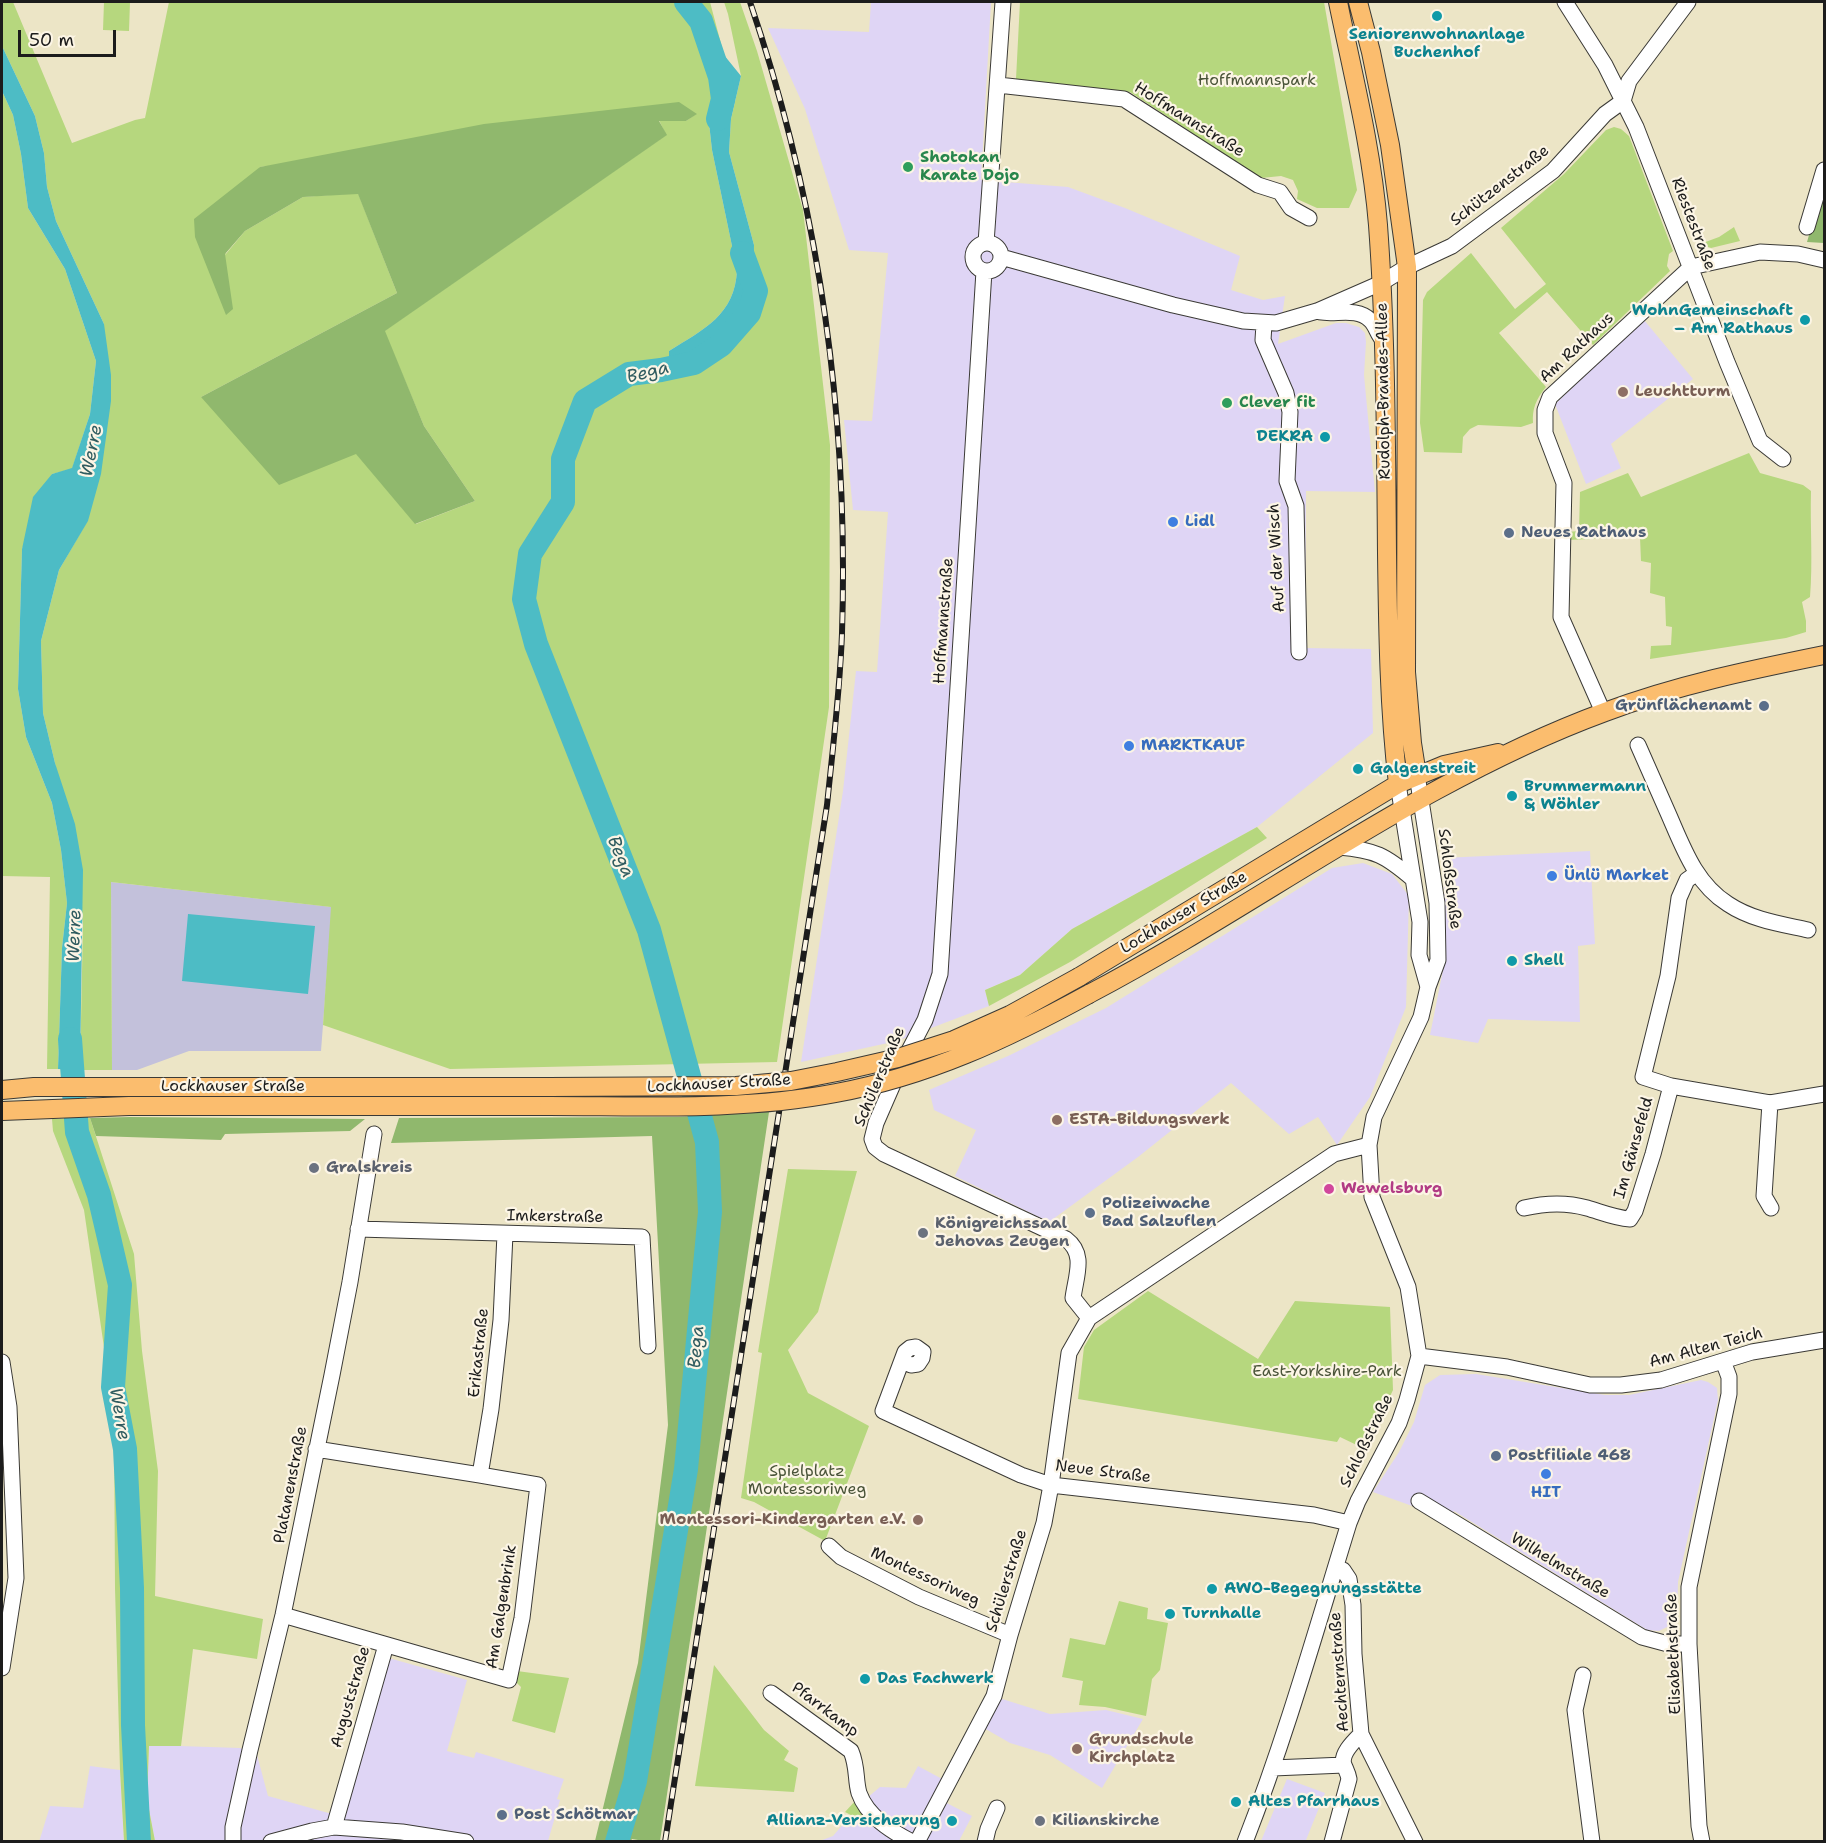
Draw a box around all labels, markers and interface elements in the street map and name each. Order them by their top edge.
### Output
marker: Seniorenwohnanlage Buchenhof [1430,9,1444,23]
scale bar [21,18,118,56]
place label: Seniorenwohnanlage Buchenhof [1349,25,1525,63]
text: 50 m [29,28,74,52]
park label: Hoffmannspark [1198,71,1316,91]
street label: Hoffmannstraße [1130,78,1248,162]
street label: Schützenstraße [1447,141,1553,231]
place label: Shotokan Karate Dojo [920,148,1019,186]
marker: Shotokan Karate Dojo [901,160,915,174]
street label: Riestestraße [1667,175,1719,273]
place label: WohnGemeinschaft – Am Rathaus [1632,301,1793,339]
street label: Rudolph-Brandes-Allee [1373,302,1395,480]
street label: Am Rathaus [1536,309,1618,387]
marker: WohnGemeinschaft – Am Rathaus [1798,313,1812,327]
water label: Bega [625,357,671,389]
place label: Leuchtturm [1635,382,1730,402]
marker: Leuchtturm [1616,385,1630,399]
place label: Clever fit [1239,393,1316,413]
marker: Clever fit [1220,396,1234,410]
water label: Werre [76,423,108,479]
place label: DEKRA [1256,427,1313,447]
marker: DEKRA [1318,430,1332,444]
street label: Auf der Wisch [1265,503,1289,613]
place label: Lidl [1185,512,1215,532]
marker: Lidl [1166,515,1180,529]
place label: Neues Rathaus [1521,523,1646,543]
marker: Neues Rathaus [1502,526,1516,540]
street label: Hoffmannstraße [930,557,958,685]
place label: Grünflächenamt [1615,696,1752,716]
marker: Grünflächenamt [1757,699,1771,713]
place label: MARKTKAUF [1141,736,1245,756]
marker: MARKTKAUF [1122,739,1136,753]
place label: Galgenstreit [1370,759,1476,779]
marker: Galgenstreit [1351,762,1365,776]
place label: Brummermann & Wöhler [1524,777,1646,815]
marker: Brummermann & Wöhler [1505,789,1519,803]
street label: Schloßstraße [1433,827,1465,931]
water label: Bega [602,833,638,881]
place label: Ünlü Market [1564,866,1669,886]
street label: Lockhauser Straße [1117,868,1251,958]
marker: Ünlü Market [1545,869,1559,883]
water label: Werre [63,909,87,963]
place label: Shell [1524,951,1564,971]
marker: Shell [1505,954,1519,968]
street label: Schülerstraße [850,1024,910,1130]
street label: Lockhauser Straße [646,1071,792,1097]
street label: Lockhauser Straße [161,1077,305,1097]
street label: Im Gänsefeld [1610,1095,1658,1201]
place label: ESTA-Bildungswerk [1069,1110,1230,1130]
marker: ESTA-Bildungswerk [1050,1113,1064,1127]
place label: Gralskreis [326,1158,412,1178]
marker: Gralskreis [307,1161,321,1175]
place label: Wewelsburg [1341,1179,1442,1199]
marker: Wewelsburg [1322,1182,1336,1196]
place label: Polizeiwache Bad Salzuflen [1102,1194,1216,1232]
marker: Polizeiwache Bad Salzuflen [1083,1206,1097,1220]
street label: Imkerstraße [506,1207,604,1227]
place label: Königreichssaal Jehovas Zeugen [935,1214,1069,1252]
marker: Königreichssaal Jehovas Zeugen [916,1226,930,1240]
street label: Erikastraße [465,1307,493,1399]
street label: Am Alten Teich [1647,1324,1765,1372]
water label: Bega [684,1325,710,1369]
park label: East-Yorkshire-Park [1252,1362,1402,1382]
water label: Werre [104,1386,134,1442]
street label: Schloßstraße [1336,1391,1398,1491]
street label: Platanenstraße [270,1425,312,1545]
place label: Postfiliale 468 [1508,1446,1631,1466]
marker: Postfiliale 468 [1489,1449,1503,1463]
street label: Neue Straße [1054,1457,1152,1487]
park label: Spielplatz Montessoriweg [748,1462,866,1500]
marker: HIT [1539,1467,1553,1481]
place label: HIT [1531,1483,1561,1503]
place label: Montessori-Kindergarten e.V. [660,1510,906,1530]
marker: Montessori-Kindergarten e.V. [911,1513,925,1527]
street label: Schülerstraße [982,1527,1032,1635]
street label: Wilhelmstraße [1507,1529,1613,1603]
street label: Montessoriweg [867,1543,983,1611]
street label: Am Galgenbrink [483,1544,521,1670]
place label: AWO-Begegnungsstätte [1224,1579,1422,1599]
marker: AWO-Begegnungsstätte [1205,1582,1219,1596]
street label: Elisabethstraße [1662,1593,1686,1715]
place label: Turnhalle [1182,1604,1261,1624]
marker: Turnhalle [1163,1607,1177,1621]
street label: Aechternstraße [1326,1611,1354,1733]
street label: Auguststraße [327,1644,375,1750]
place label: Das Fachwerk [877,1669,994,1689]
marker: Das Fachwerk [858,1672,872,1686]
street label: Pfarrkamp [787,1678,863,1742]
place label: Grundschule Kirchplatz [1089,1730,1194,1768]
marker: Grundschule Kirchplatz [1070,1742,1084,1756]
place label: Altes Pfarrhaus [1248,1792,1380,1812]
marker: Altes Pfarrhaus [1229,1795,1243,1809]
place label: Post Schötmar [514,1805,636,1825]
marker: Post Schötmar [495,1808,509,1822]
place label: Allianz-Versicherung [766,1811,940,1831]
place label: Kilianskirche [1052,1811,1160,1831]
marker: Allianz-Versicherung [945,1814,959,1828]
marker: Kilianskirche [1033,1814,1047,1828]

